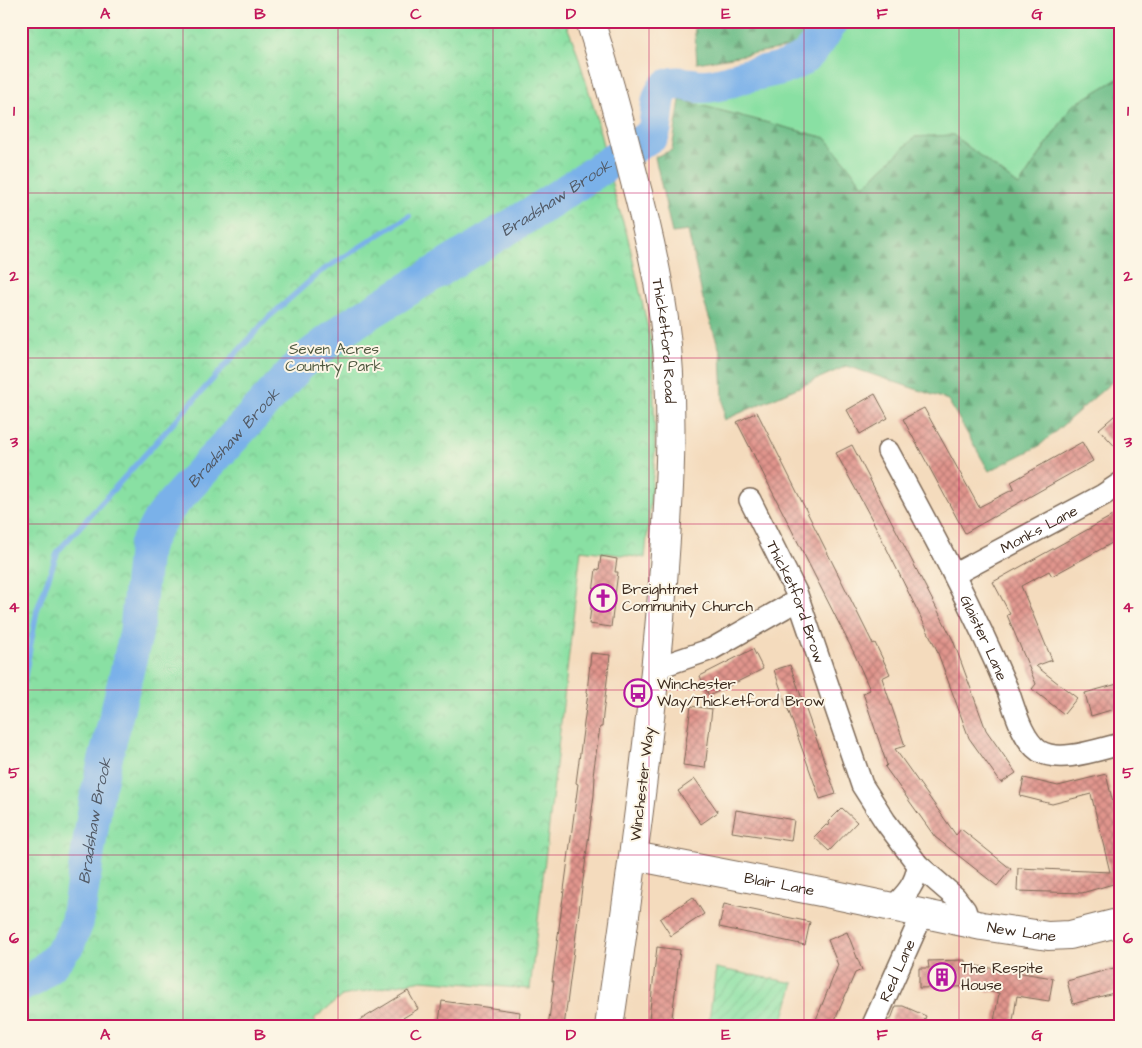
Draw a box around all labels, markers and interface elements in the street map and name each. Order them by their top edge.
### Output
text: A [100,3,111,25]
text: B [254,3,266,25]
text: C [410,3,422,25]
text: D [566,3,577,25]
text: E [721,3,731,25]
text: F [876,3,888,25]
text: G [1031,3,1043,25]
text: 1 [13,100,16,122]
text: 1 [1127,100,1130,122]
water label: Bradshaw Brook [497,153,617,242]
text: 2 [8,265,19,287]
text: 2 [1122,265,1133,287]
street label: Thicketford Road [646,277,680,404]
park label: Seven Acres Country Park [285,339,383,378]
water label: Bradshaw Brook [182,383,286,493]
text: 3 [9,431,19,453]
text: 3 [1123,431,1133,453]
street label: Monks Lane [997,500,1081,559]
street label: Thicketford Brow [761,537,830,666]
place label: Breightmet Community Church [622,579,754,618]
church icon: Breightmet Community Church [588,583,618,613]
street label: Glaister Lane [954,592,1012,684]
text: 4 [9,596,20,618]
text: 4 [1123,596,1134,618]
place label: Winchester Way/Thicketford Brow [657,674,825,713]
bus stop icon: Winchester Way/Thicketford Brow [623,678,653,708]
street label: Winchester Way [625,726,661,842]
water label: Bradshaw Brook [73,754,118,885]
text: 5 [8,762,20,784]
text: 5 [1122,762,1134,784]
street label: Blair Lane [742,867,816,902]
street label: New Lane [986,917,1056,947]
text: 6 [9,927,19,949]
text: 6 [1123,927,1133,949]
street label: Red Lane [875,936,921,1005]
place label: The Respite House [961,958,1043,996]
building icon: The Respite House [927,962,957,992]
text: A [100,1024,111,1046]
text: B [254,1024,266,1046]
text: C [410,1024,422,1046]
text: D [566,1024,577,1046]
text: E [721,1024,731,1046]
text: F [876,1024,888,1046]
text: G [1031,1024,1043,1046]

